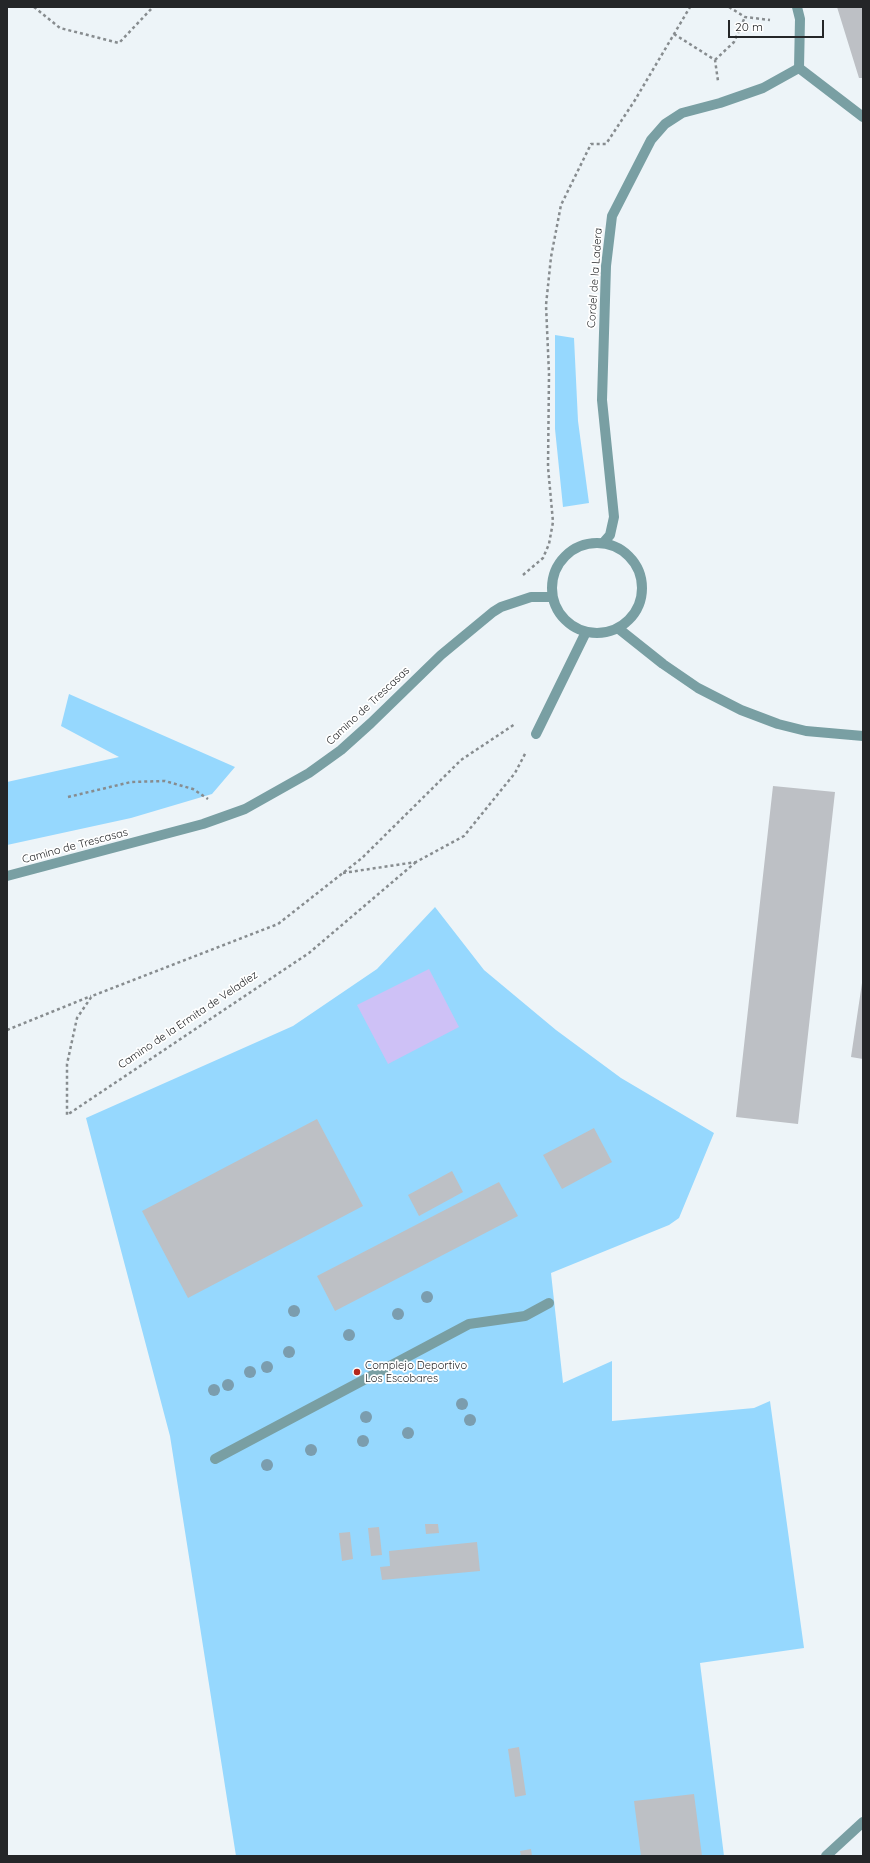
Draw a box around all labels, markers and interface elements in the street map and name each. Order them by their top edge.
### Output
scale bar [730,12,826,38]
text: 20 m [735,19,763,34]
street label: Cordel de la Ladera [585,227,605,329]
street label: Camino de Trescasas [324,664,412,748]
street label: Camino de Trescasas [21,826,129,866]
street label: Camino de la Ermita de Veladíez [116,968,260,1072]
place label: Complejo Deportivo Los Escobares [365,1359,467,1385]
marker: Complejo Deportivo Los Escobares [352,1367,362,1377]

